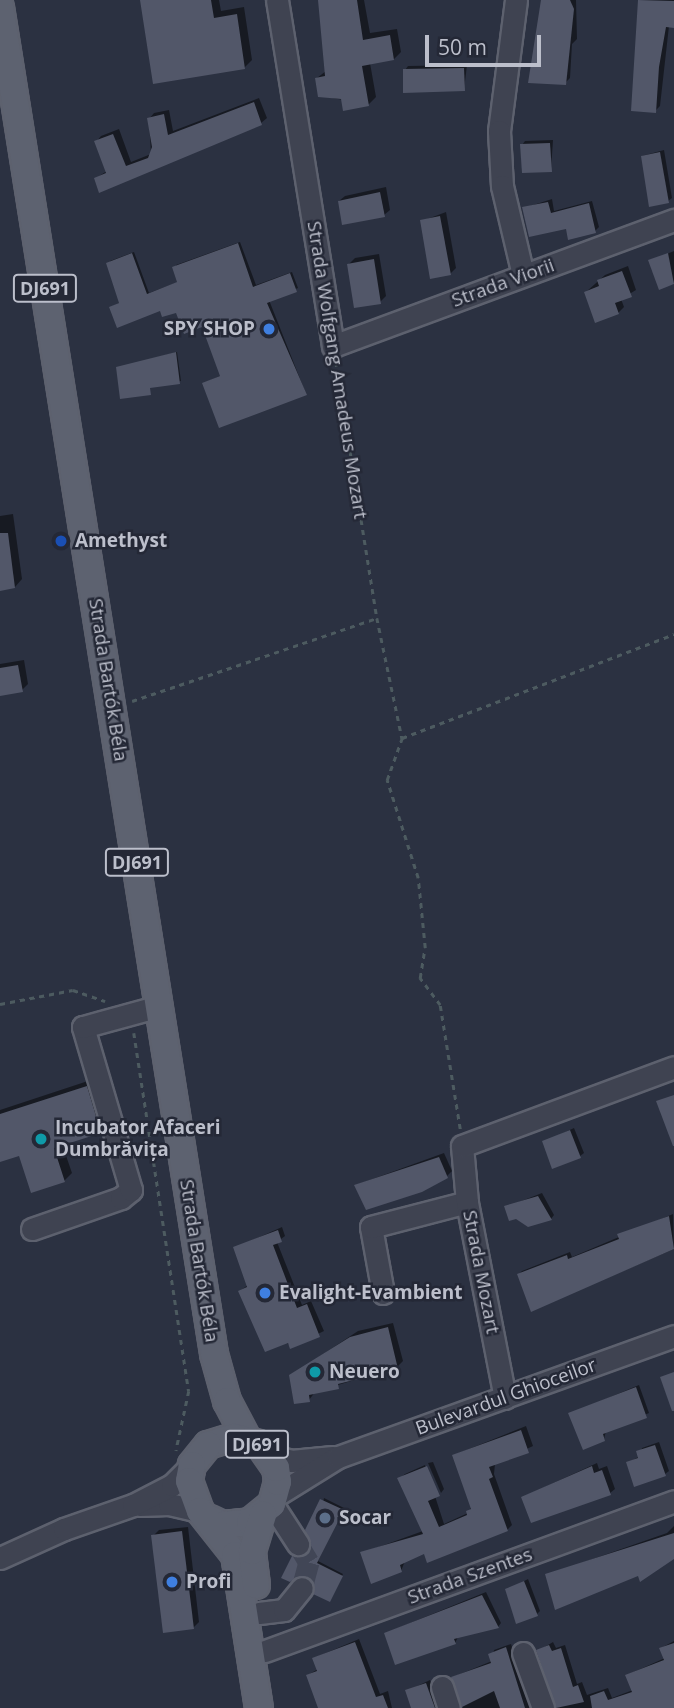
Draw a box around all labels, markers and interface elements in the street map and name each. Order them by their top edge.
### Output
scale bar [429,21,544,65]
text: 50 m [438,33,487,61]
street label: Strada Wolfgang Amadeus Mozart [302,219,372,521]
street label: Strada Viorii [449,254,557,312]
road number: DJ691 [12,274,78,302]
place label: SPY SHOP [164,318,255,340]
marker: SPY SHOP [261,321,277,337]
place label: Amethyst [75,530,167,552]
marker: Amethyst [53,533,69,549]
street label: Strada Bartók Béla [84,597,132,763]
road number: DJ691 [104,848,170,876]
place label: Incubator Afaceri Dumbrăvița [55,1117,220,1161]
marker: Incubator Afaceri Dumbrăvița [33,1131,49,1147]
street label: Strada Bartók Béla [175,1178,223,1344]
street label: Strada Mozart [458,1208,504,1336]
place label: Evalight-Evambient [279,1282,462,1304]
marker: Evalight-Evambient [257,1285,273,1301]
street label: Bulevardul Ghioceilor [413,1354,599,1440]
place label: Neuero [329,1361,400,1383]
marker: Neuero [307,1364,323,1380]
road number: DJ691 [224,1429,290,1458]
place label: Socar [339,1507,391,1529]
marker: Socar [317,1510,333,1526]
street label: Strada Szentes [405,1543,535,1609]
place label: Profi [186,1571,231,1593]
marker: Profi [164,1574,180,1590]

